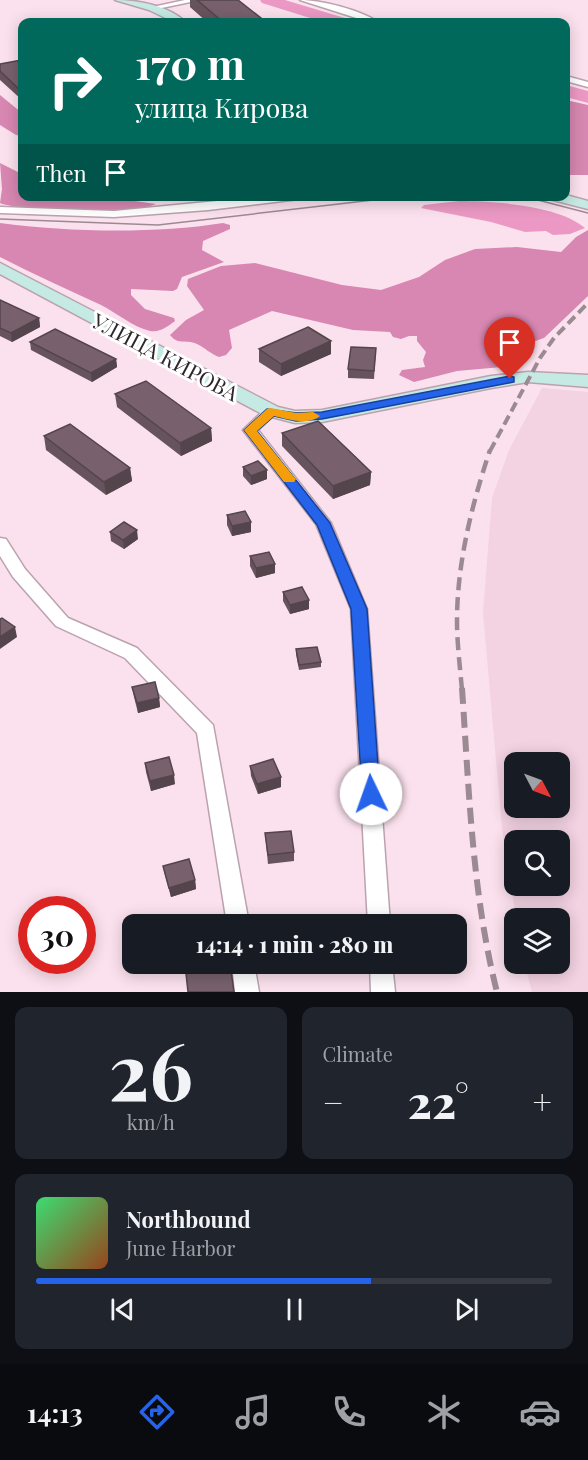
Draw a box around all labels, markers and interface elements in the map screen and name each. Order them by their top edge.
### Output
text: 170 m [135,35,245,91]
icon: right [36,42,114,120]
text: улица Кирова [135,89,309,125]
icon: arrive [99,156,132,189]
text: Then [36,158,87,188]
street label: УЛИЦА КИРОВА [87,305,245,407]
pin [484,317,535,379]
icon: arrive [493,326,526,359]
north arrow [504,752,570,818]
map controls [504,752,570,974]
position arrow [339,762,403,826]
button: search [504,830,570,896]
speed limit sign: 30 [18,896,96,974]
button: layers [504,908,570,974]
text: 14:14 · 1 min · 280 m [196,929,393,959]
text: 26 [108,1017,193,1121]
text: Climate [323,1040,393,1067]
text: 22° [408,1070,469,1130]
text: − [323,1079,344,1123]
text: + [533,1079,552,1123]
text: km/h [127,1108,175,1135]
text: Northbound [126,1204,251,1234]
text: June Harbor [126,1234,236,1261]
icon: previous [106,1293,139,1326]
icon: pause [278,1293,311,1326]
icon: next [450,1293,483,1326]
icon: directions [136,1391,178,1433]
icon: music [232,1391,274,1433]
icon: phone [328,1391,370,1433]
icon: climate [423,1391,465,1433]
icon: car [519,1391,561,1433]
text: 14:13 [27,1394,83,1430]

